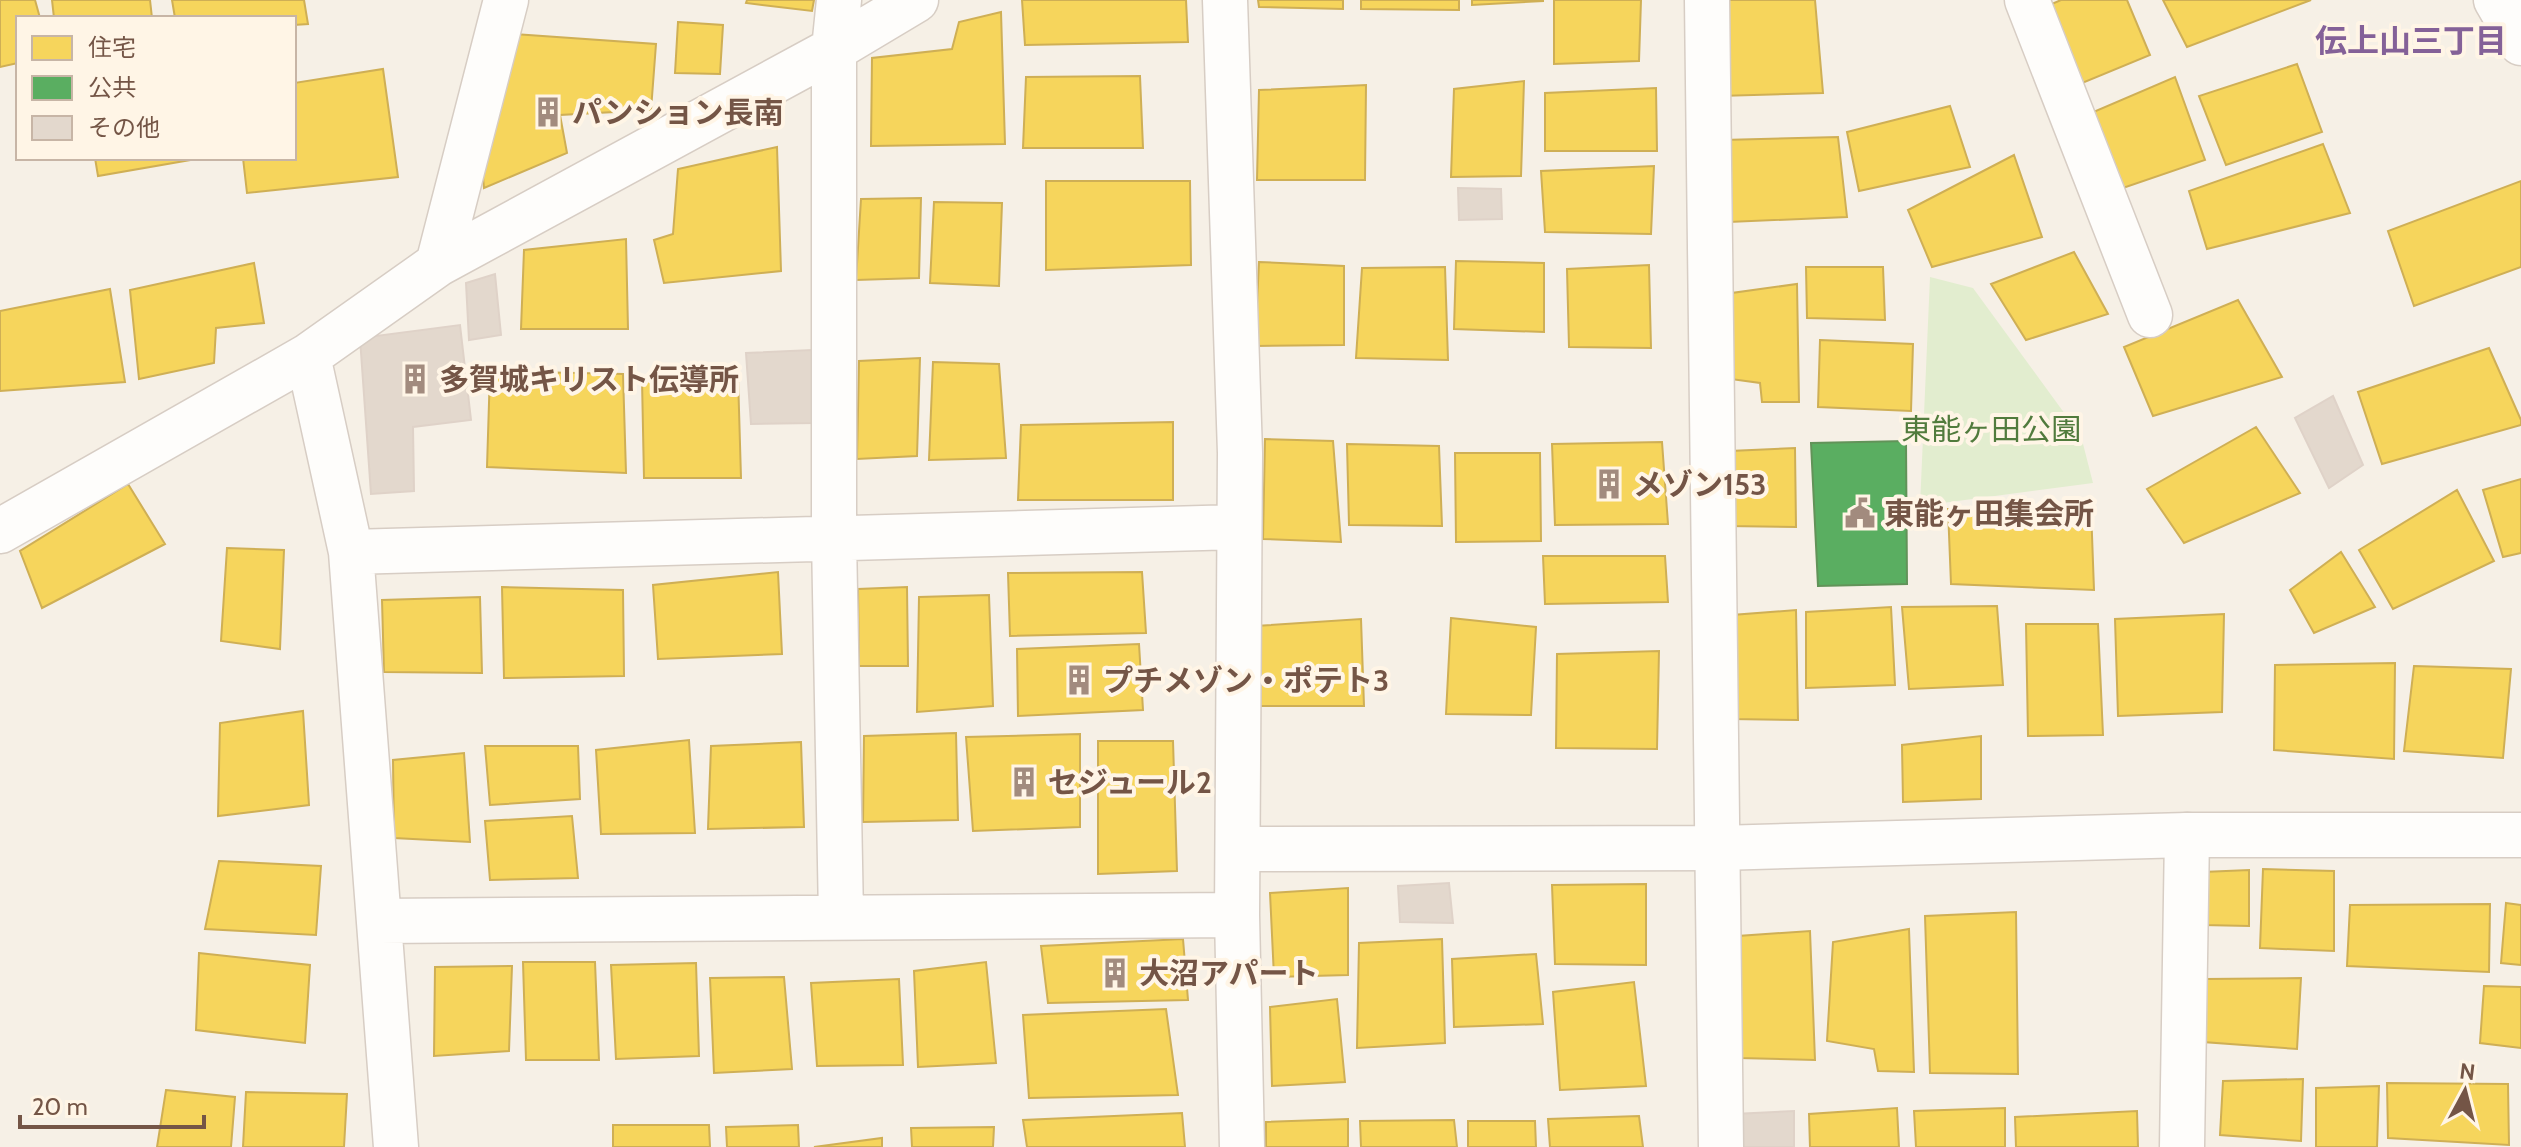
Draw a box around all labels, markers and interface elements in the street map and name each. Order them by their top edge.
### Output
legend [16,16,296,160]
district label: 伝上山三丁目 [2315,21,2507,60]
text: 住宅 [88,33,136,62]
text: 公共 [88,73,136,102]
place label: パンション長南 [572,94,784,131]
building icon: パンション長南 [531,95,565,129]
text: その他 [88,113,160,142]
place label: 多賀城キリスト伝導所 [439,361,739,398]
building icon: 多賀城キリスト伝導所 [398,362,432,396]
park label: 東能ヶ田公園 [1901,411,2081,448]
place label: メゾン153 [1633,466,1766,503]
building icon: メゾン153 [1592,467,1626,501]
place label: 東能ヶ田集会所 [1884,495,2094,532]
public building icon: 東能ヶ田集会所 [1843,496,1877,530]
place label: プチメゾン・ポテト3 [1103,662,1389,699]
building icon: プチメゾン・ポテト3 [1062,663,1096,697]
place label: セジュール2 [1048,764,1212,801]
building icon: セジュール2 [1007,765,1041,799]
place label: 大沼アパート [1139,955,1318,992]
building icon: 大沼アパート [1098,956,1132,990]
north arrow [2425,1051,2505,1131]
text: N [2458,1057,2477,1086]
scale bar [20,1079,204,1129]
text: 20 m [32,1092,88,1121]

